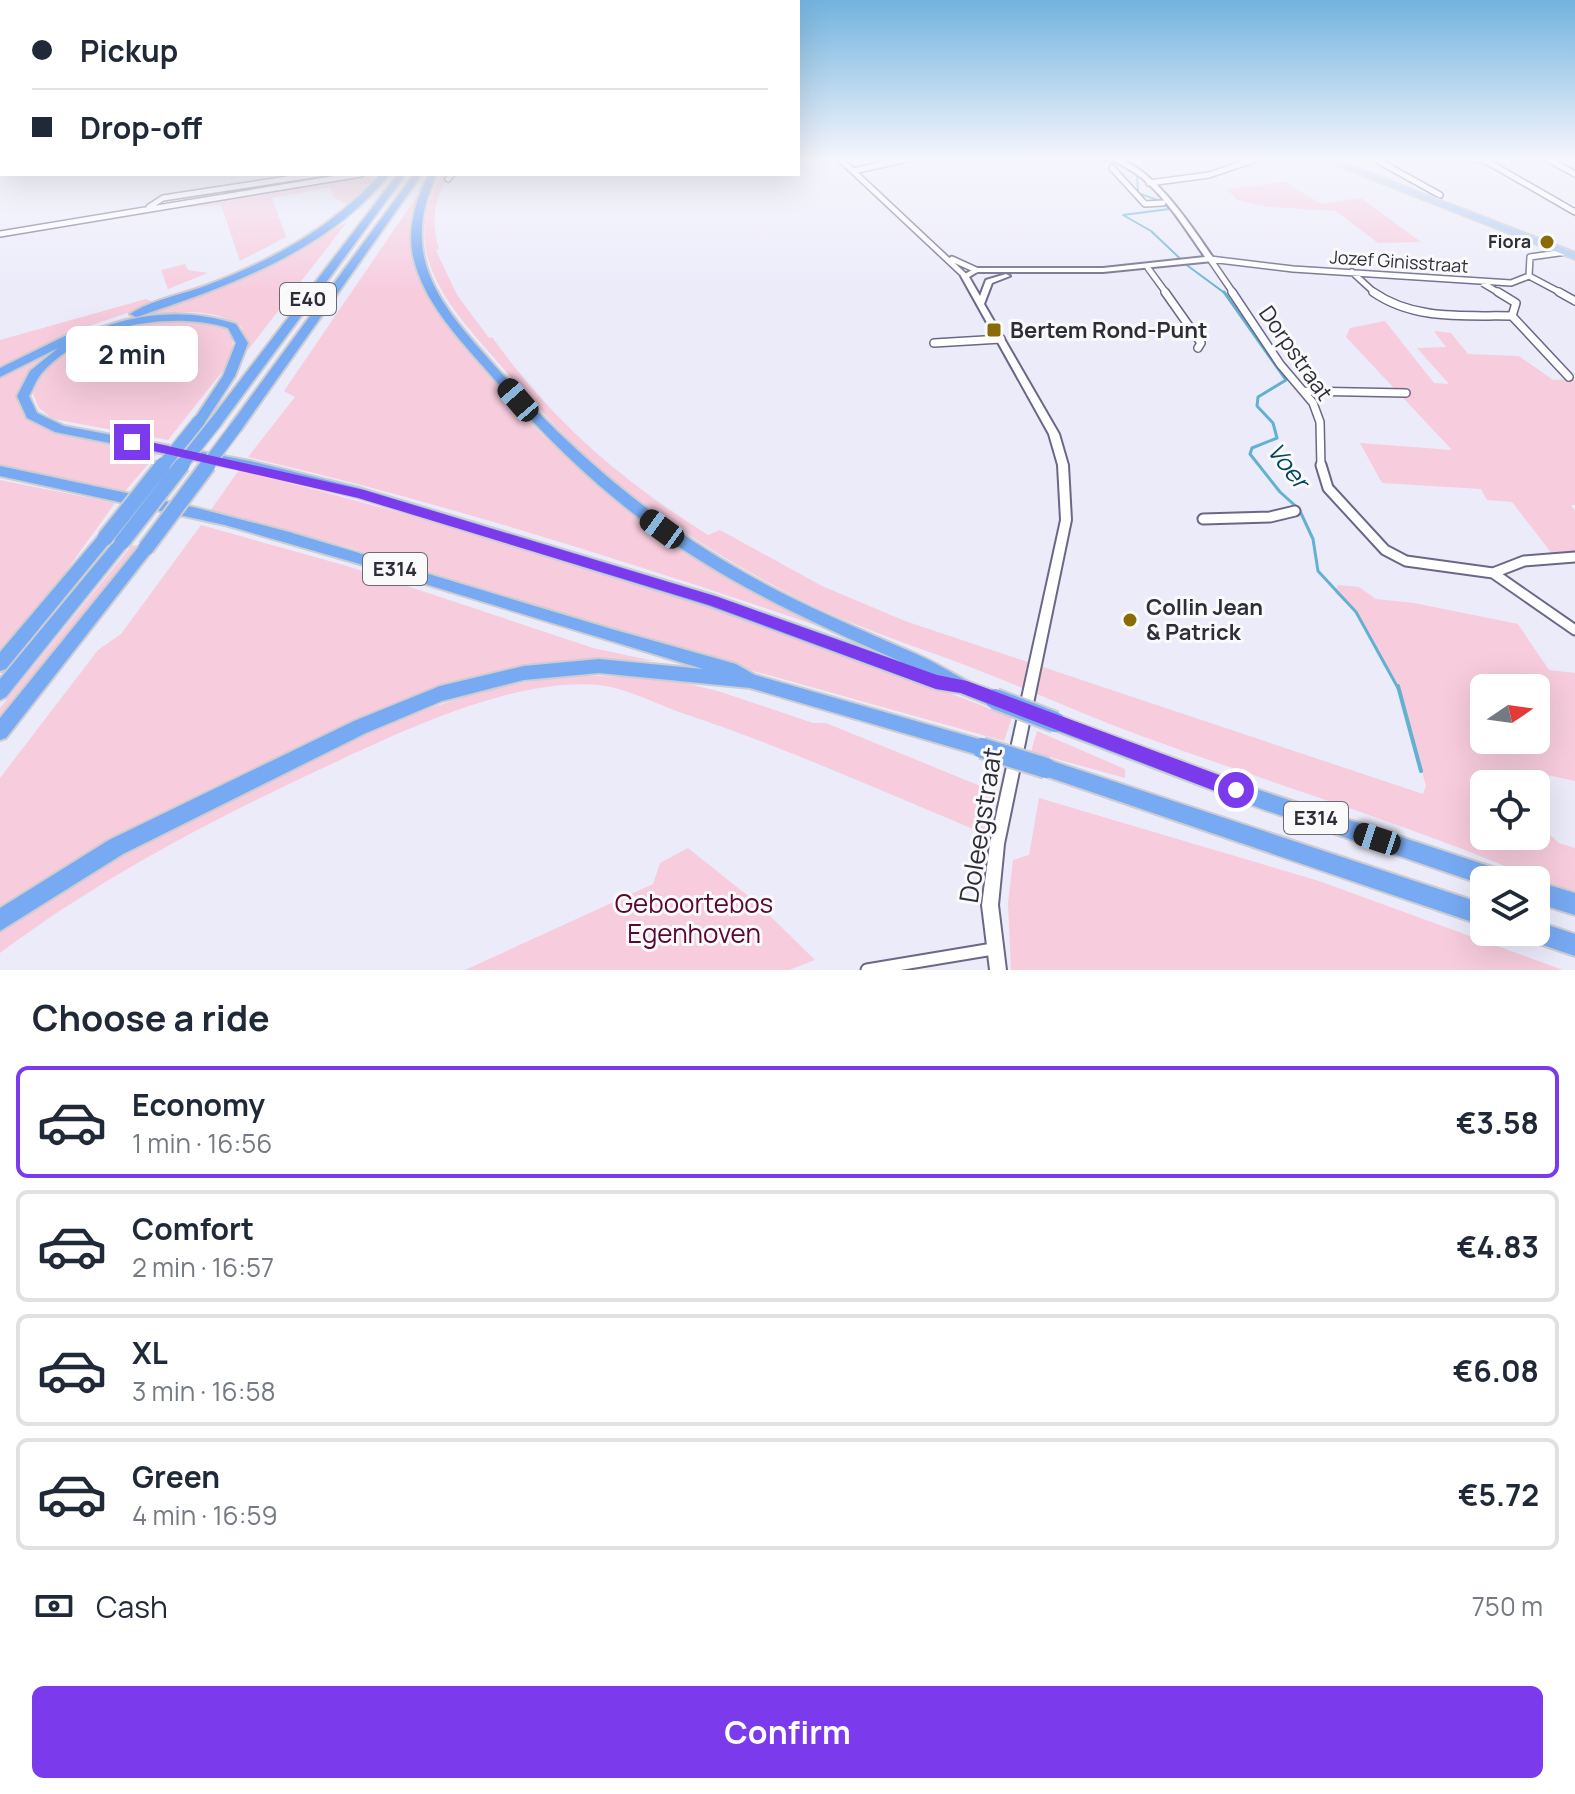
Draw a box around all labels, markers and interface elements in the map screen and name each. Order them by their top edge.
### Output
text: Pickup [80,30,178,71]
text: Drop-off [80,107,202,148]
place label: Fiora [1488,229,1531,253]
marker: Fiora [1538,233,1556,251]
street label: Jozef Ginisstraat [1329,244,1469,278]
road number: E40 [280,283,336,315]
street label: Dorpstraat [1252,299,1340,407]
place label: Bertem Rond-Punt [1010,315,1208,345]
marker: Bertem Rond-Punt [985,321,1003,339]
callout: 2 min [66,326,198,382]
text: 2 min [98,336,166,372]
car [493,374,543,426]
route end [114,424,150,460]
water label: Voer [1261,435,1320,498]
car [636,505,688,553]
road number: E314 [363,553,427,585]
place label: Collin Jean & Patrick [1146,592,1263,647]
marker: Collin Jean & Patrick [1121,611,1139,629]
north arrow [1470,674,1550,754]
map controls [1470,674,1550,946]
street label: Doleegstraat [950,745,1010,905]
button: locate [1470,770,1550,850]
route start [1218,772,1254,808]
road number: E314 [1284,802,1348,834]
car [1350,820,1404,858]
button: layers [1470,866,1550,946]
park label: Geboortebos Egenhoven [615,885,773,951]
text: Choose a ride [32,993,270,1042]
text: Economy [132,1084,265,1125]
icon: car [36,1086,108,1158]
text: €3.58 [1456,1102,1539,1143]
text: 1 min · 16:56 [132,1125,272,1161]
text: Comfort [132,1208,254,1249]
icon: car [36,1210,108,1282]
text: €4.83 [1457,1226,1539,1267]
text: 2 min · 16:57 [132,1249,274,1285]
text: XL [132,1332,168,1373]
icon: car [36,1334,108,1406]
text: €6.08 [1453,1350,1539,1391]
text: 3 min · 16:58 [132,1373,276,1409]
text: Green [132,1456,220,1497]
icon: car [36,1458,108,1530]
text: €5.72 [1458,1474,1539,1515]
text: 4 min · 16:59 [132,1497,278,1533]
icon: cash [32,1584,76,1628]
text: Cash [96,1586,168,1627]
text: 750 m [1472,1588,1543,1624]
button: Confirm [32,1686,1543,1778]

